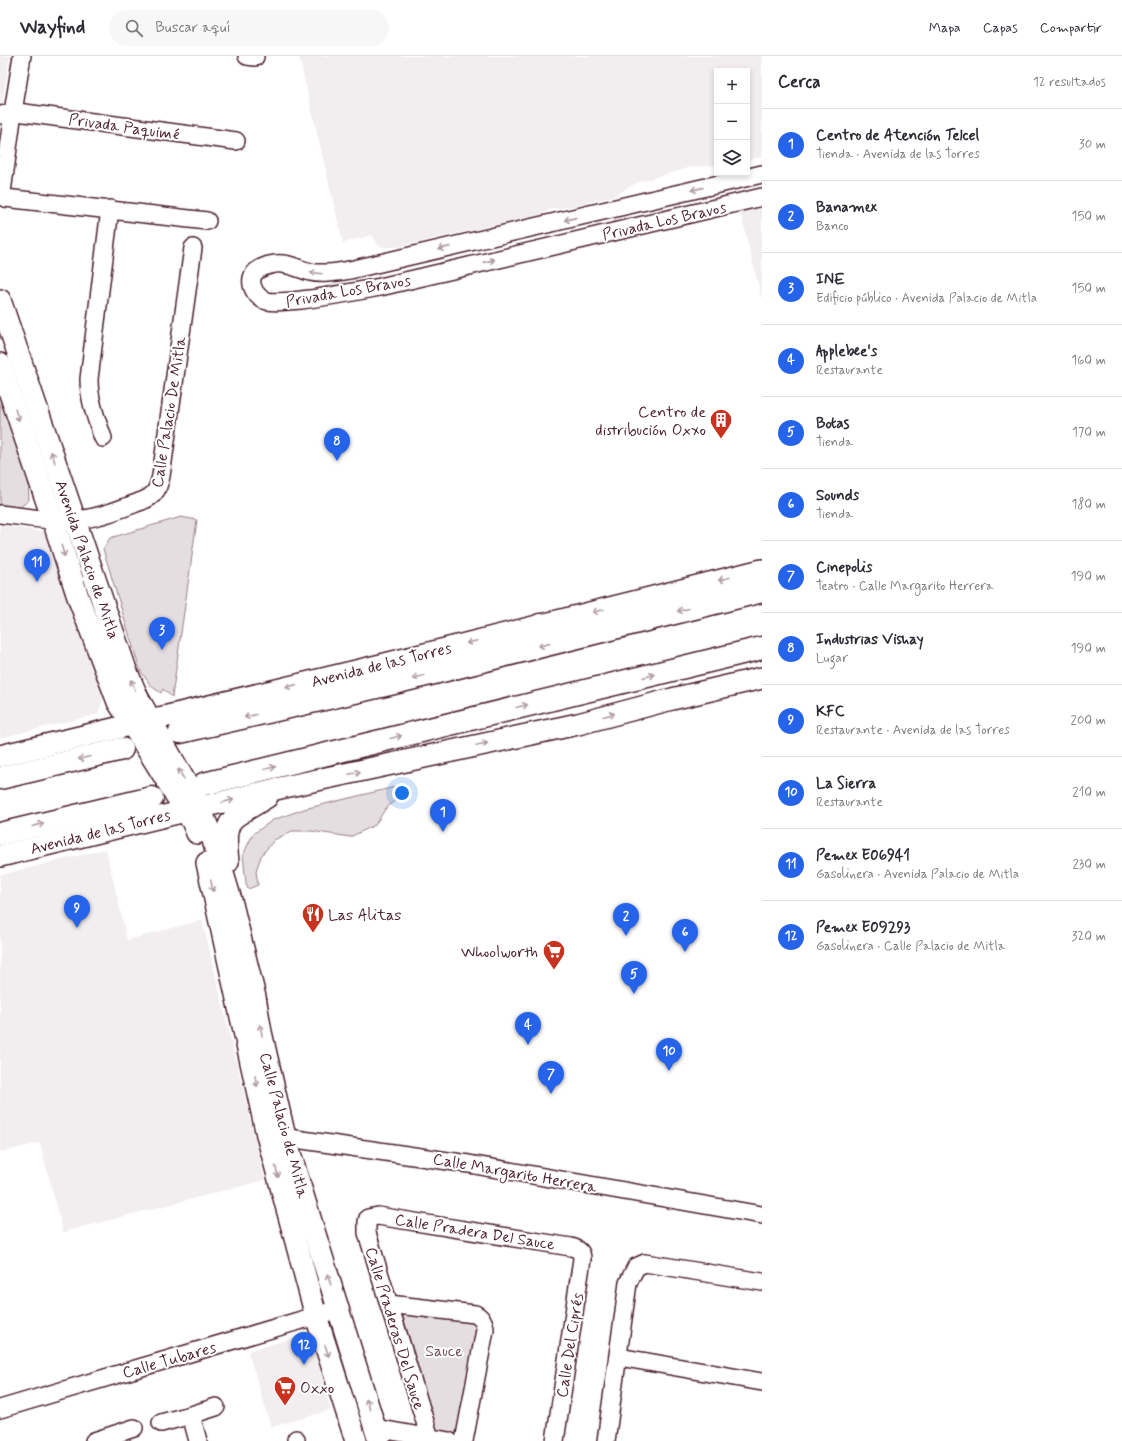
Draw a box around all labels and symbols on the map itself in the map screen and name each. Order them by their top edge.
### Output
street label: Privada Paquimé [67,109,181,146]
one-way arrow [691,186,704,194]
street label: Privada Los Bravos [600,197,728,246]
one-way arrow [564,216,577,223]
one-way arrow [437,245,450,252]
one-way arrow [482,257,495,265]
one-way arrow [310,269,323,276]
street label: Privada Los Bravos [284,270,412,313]
street label: Calle Palacio De Mitla [147,335,192,489]
place label: Centro de distribución Oxxo [595,402,706,441]
building icon: Centro de distribución Oxxo [708,407,734,440]
one-way arrow [14,408,21,421]
pin: 8 [324,428,350,461]
one-way arrow [49,451,57,463]
street label: Avenida Palacio de Mitla [50,477,124,642]
one-way arrow [60,544,67,557]
pin: 11 [24,549,50,582]
one-way arrow [718,576,731,584]
one-way arrow [592,607,605,615]
one-way arrow [677,607,690,615]
pin: 3 [149,617,175,650]
street label: Avenida de las Torres [309,638,454,693]
one-way arrow [466,639,479,647]
one-way arrow [537,642,550,649]
one-way arrow [642,671,655,679]
one-way arrow [411,673,424,681]
one-way arrow [129,679,136,691]
one-way arrow [285,683,298,691]
one-way arrow [515,702,528,710]
one-way arrow [602,711,615,719]
one-way arrow [244,713,257,721]
one-way arrow [389,733,402,740]
one-way arrow [475,740,488,748]
one-way arrow [78,754,91,762]
one-way arrow [263,764,276,771]
one-way arrow [177,768,184,780]
one-way arrow [348,768,361,776]
your location [392,783,412,803]
one-way arrow [222,797,235,804]
pin: 1 [430,799,456,832]
street label: Avenida de las Torres [28,805,173,860]
one-way arrow [31,821,44,829]
one-way arrow [209,879,216,892]
pin: 9 [64,895,90,928]
restaurant icon: Las Alitas [300,901,326,934]
pin: 2 [613,903,639,936]
place label: Las Alitas [328,905,401,926]
pin: 6 [672,919,698,952]
supermarket icon: Whoolworth [541,938,567,971]
place label: Whoolworth [461,942,538,963]
pin: 5 [621,961,647,994]
pin: 4 [515,1012,541,1045]
one-way arrow [256,1024,264,1037]
pin: 10 [656,1038,682,1071]
street label: Calle Palacio de Mitla [254,1050,313,1201]
pin: 7 [538,1061,564,1094]
one-way arrow [252,1074,260,1087]
street label: Calle Margarito Herrera [431,1149,599,1199]
one-way arrow [274,1166,281,1179]
street label: Calle Pradera Del Sauce [393,1209,557,1256]
street label: Calle Praderas Del Sauce [360,1245,429,1413]
one-way arrow [325,1274,333,1286]
street label: Calle Del Ciprés [552,1291,589,1399]
pin: 12 [291,1332,317,1365]
street label: Calle Tubares [120,1337,219,1384]
park label: Sauce [425,1341,463,1362]
one-way arrow [324,1345,331,1358]
supermarket icon: Oxxo [272,1374,298,1407]
place label: Oxxo [300,1378,334,1399]
one-way arrow [364,1397,371,1410]

